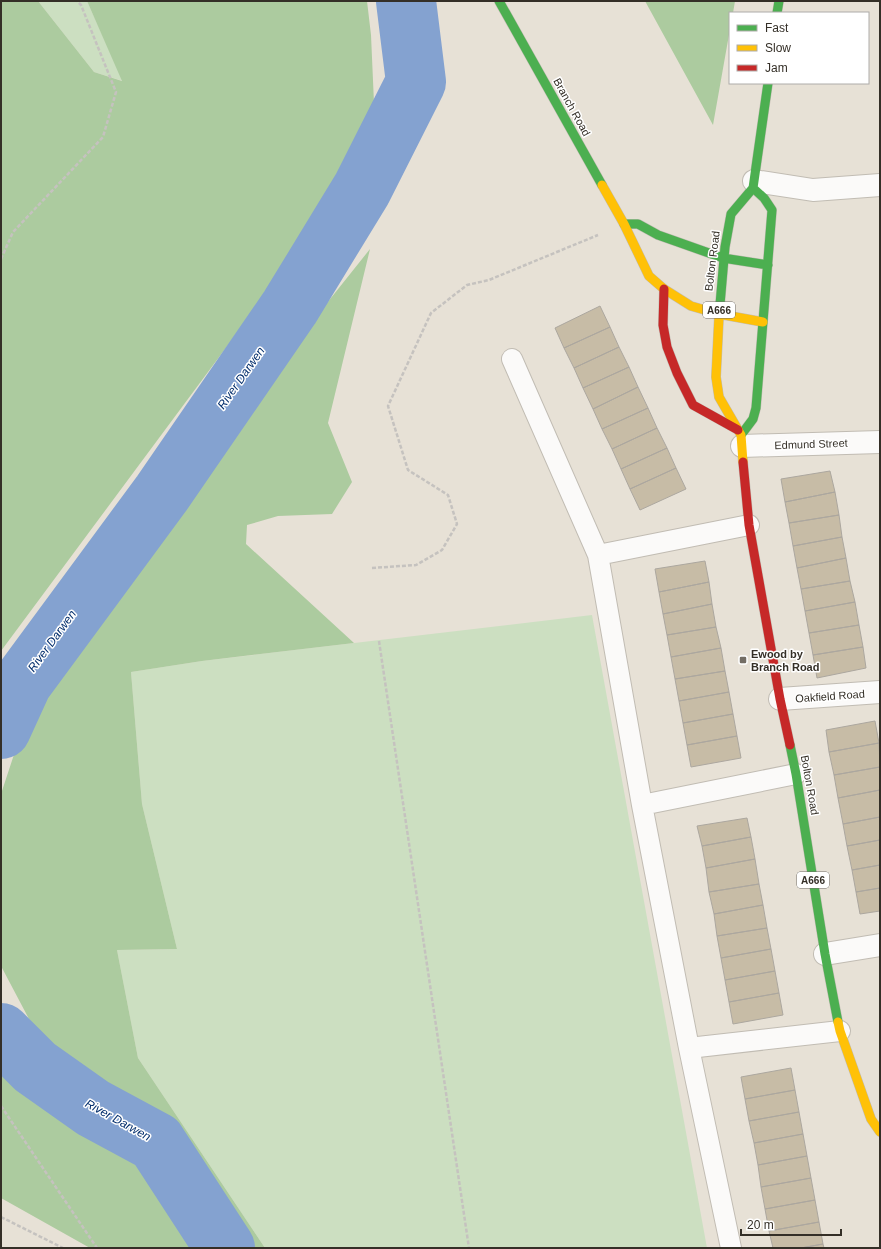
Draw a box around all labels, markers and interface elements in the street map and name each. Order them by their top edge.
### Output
legend [729,12,869,84]
text: Fast [765,21,789,35]
text: Slow [765,41,791,55]
text: Jam [765,61,788,75]
street label: Branch Road [551,76,593,138]
street label: Bolton Road [702,230,722,292]
road number: A666 [703,302,735,318]
water label: River Darwen [214,344,268,412]
street label: Edmund Street [774,437,848,451]
water label: River Darwen [25,607,79,675]
place label: Ewood by Branch Road [751,648,819,673]
marker: Ewood by Branch Road [738,655,748,665]
street label: Oakfield Road [795,688,865,704]
street label: Bolton Road [799,754,821,816]
road number: A666 [797,872,829,888]
water label: River Darwen [83,1096,153,1144]
scale bar [741,1211,841,1237]
text: 20 m [747,1218,774,1232]

